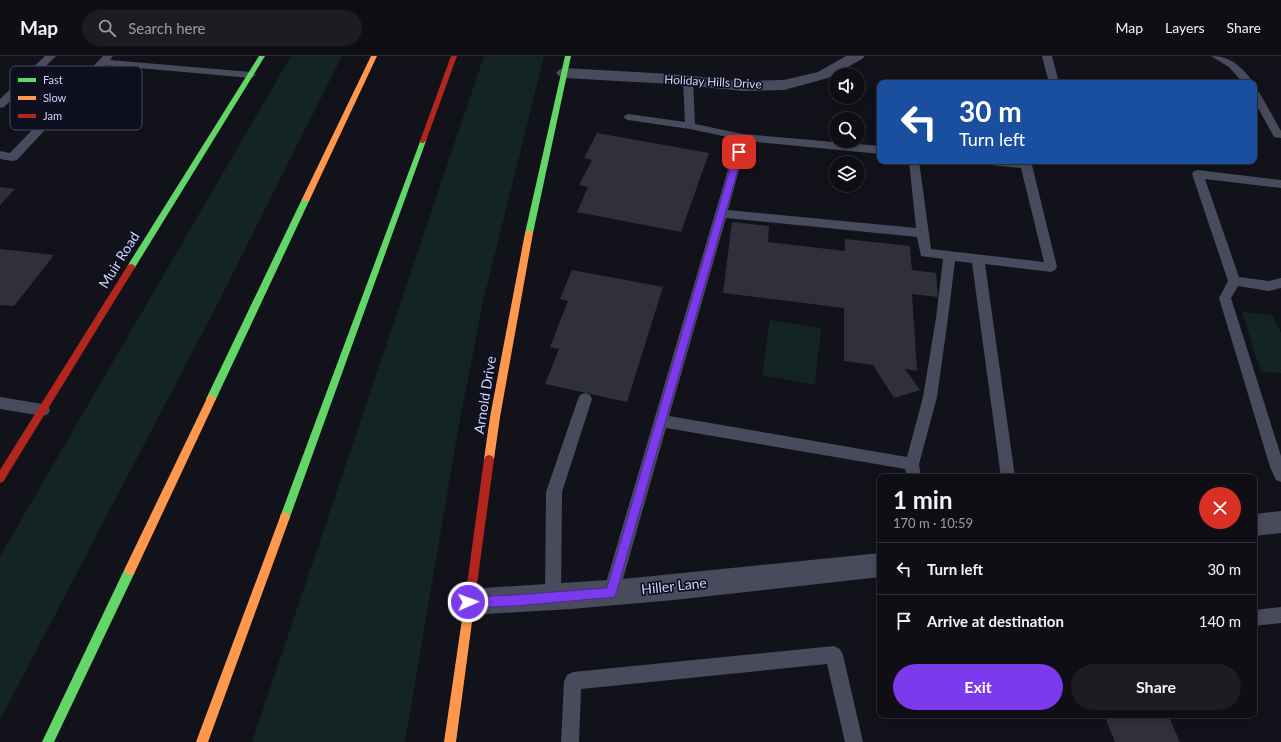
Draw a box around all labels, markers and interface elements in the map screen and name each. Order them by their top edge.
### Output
search box [82,10,362,46]
text: Map [20,16,58,39]
icon: search [96,17,118,39]
text: Search here [128,19,206,37]
text: Map [1115,19,1143,36]
text: Layers [1165,19,1205,36]
text: Share [1227,19,1261,36]
legend [10,66,142,130]
map controls [829,68,865,192]
button: sound [829,68,865,104]
street label: Holiday Hills Drive [664,71,762,92]
text: Fast [43,73,63,86]
text: Slow [43,91,67,104]
text: 30 m [959,94,1022,128]
icon: left [893,96,945,148]
text: Jam [43,109,62,122]
button: search [829,112,865,148]
text: Turn left [959,128,1025,150]
pin [722,135,756,169]
icon: arrive [728,141,750,163]
button: layers [829,156,865,192]
street label: Muir Road [95,228,143,291]
street label: Arnold Drive [470,355,499,435]
text: 1 min [893,485,953,514]
button: close [1199,487,1241,529]
text: 170 m · 10:59 [893,515,973,531]
icon: left [893,558,915,580]
text: Turn left [927,560,983,578]
text: 30 m [1207,560,1241,578]
street label: Hiller Lane [640,574,708,597]
position arrow [447,581,489,623]
icon: arrive [893,610,915,632]
text: Arrive at destination [927,612,1064,630]
text: 140 m [1199,612,1241,630]
button: Exit [893,664,1063,710]
button: Share [1071,664,1241,710]

